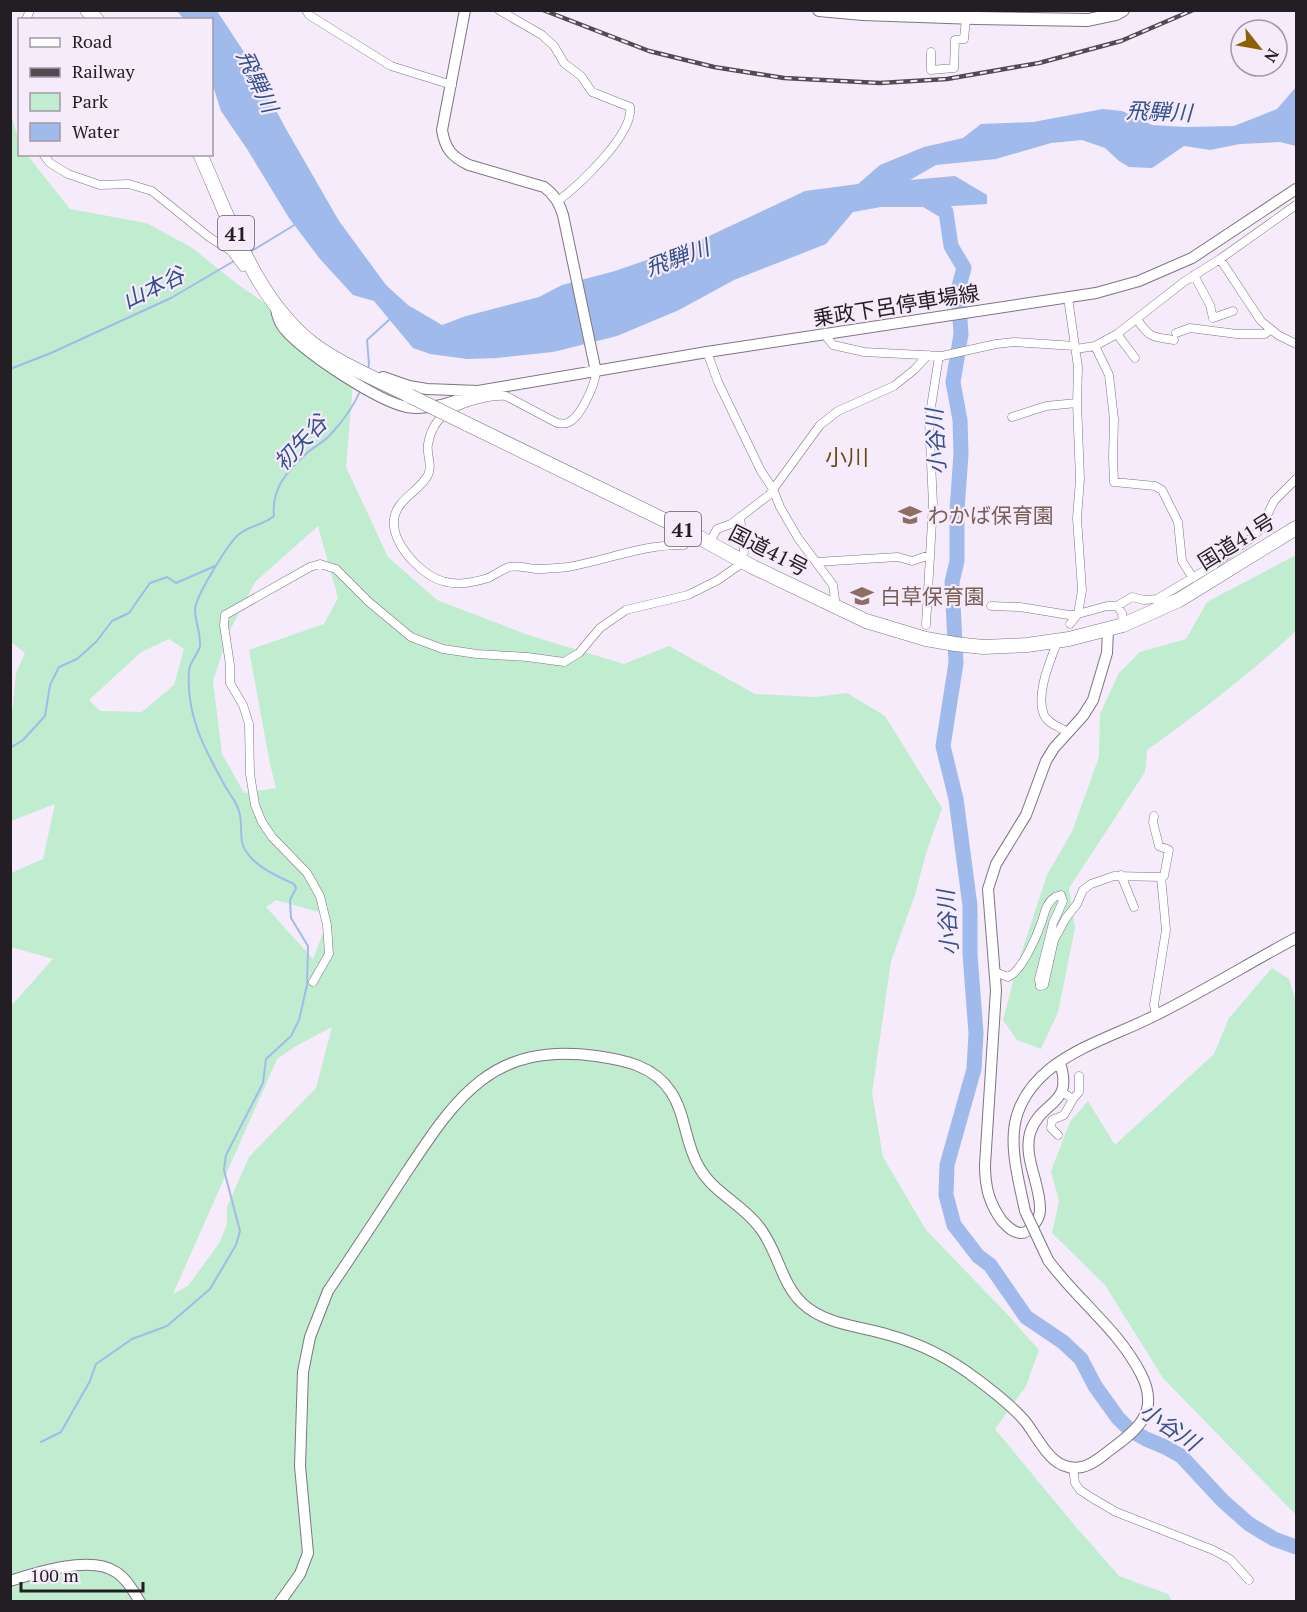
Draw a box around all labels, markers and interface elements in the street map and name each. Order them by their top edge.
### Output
legend [18,18,213,156]
north arrow [1229,18,1289,78]
text: Road [72,29,112,53]
water label: 飛騨川 [231,45,286,119]
text: N [1259,45,1284,67]
text: Railway [72,59,136,83]
text: Park [72,89,109,113]
water label: 飛騨川 [1126,95,1194,127]
text: Water [72,119,119,143]
road number: 41 [218,216,254,250]
water label: 飛騨川 [641,231,715,282]
water label: 山本谷 [117,259,191,315]
street label: 乗政下呂停車場線 [811,278,981,332]
water label: 小谷川 [919,406,951,476]
water label: 初矢谷 [267,407,334,476]
district label: 小川 [825,442,869,471]
place label: わかば保育園 [928,501,1054,529]
school or university icon: わかば保育園 [897,502,923,528]
street label: 国道41号 [1192,507,1280,575]
road number: 41 [665,512,701,546]
street label: 国道41号 [725,518,813,582]
place label: 白草保育園 [880,582,985,610]
school or university icon: 白草保育園 [849,583,875,609]
water label: 小谷川 [930,887,964,957]
water label: 小谷川 [1135,1396,1207,1458]
scale bar [21,1555,142,1593]
text: 100 m [30,1563,79,1587]

